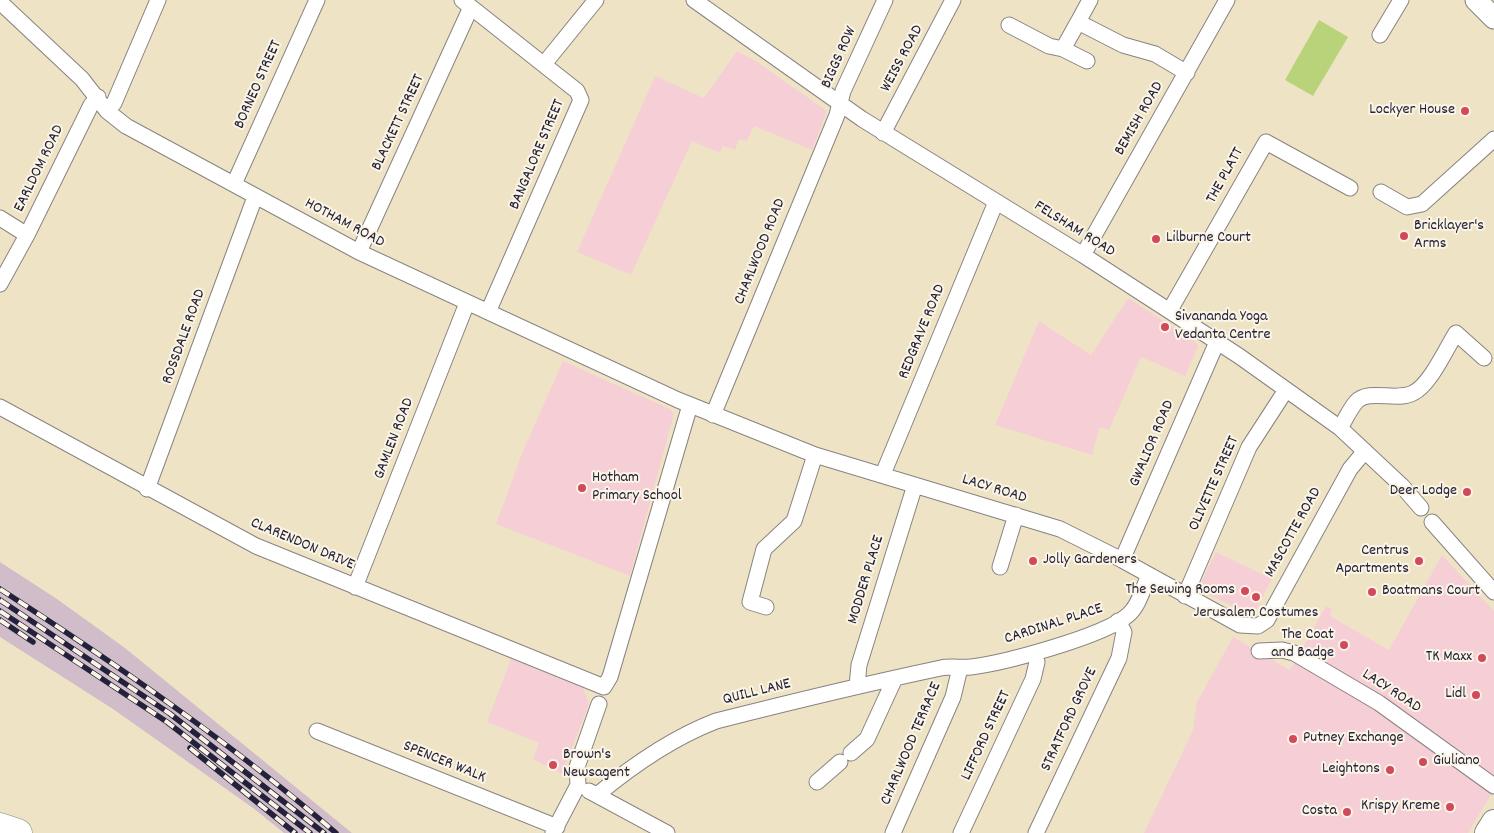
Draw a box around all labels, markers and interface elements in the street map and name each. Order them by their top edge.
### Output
street label: WEISS ROAD [877,22,929,96]
street label: BIGGS ROW [818,24,862,92]
street label: BORNEO STREET [231,38,287,132]
street label: BLACKETT STREET [368,72,430,174]
street label: BEMISH ROAD [1111,79,1169,159]
street label: BANGALORE STREET [506,97,570,213]
place label: Lockyer House [1369,101,1455,121]
marker: Lockyer House [1459,105,1471,117]
street label: EARLDOM ROAD [11,122,69,216]
street label: THE PLATT [1203,145,1249,207]
street label: HOTHAM ROAD [301,195,387,253]
street label: CHARLWOOD ROAD [731,196,791,308]
street label: FELSHAM ROAD [1030,197,1118,263]
place label: Bricklayer's Arms [1414,217,1484,255]
place label: Lilburne Court [1166,229,1251,249]
marker: Bricklayer's Arms [1398,230,1410,242]
marker: Lilburne Court [1150,233,1162,245]
street label: REDGRAVE ROAD [895,282,951,382]
street label: ROSSDALE ROAD [159,287,211,387]
place label: Sivananda Yoga Vedanta Centre [1175,308,1270,346]
marker: Sivananda Yoga Vedanta Centre [1159,321,1171,333]
street label: GAMLEN ROAD [371,396,419,482]
street label: GWALIOR ROAD [1126,398,1180,490]
street label: OLIVETTE STREET [1186,434,1244,534]
place label: Hotham Primary School [592,469,682,507]
street label: LACY ROAD [959,471,1029,509]
marker: Hotham Primary School [576,482,588,494]
place label: Deer Lodge [1390,482,1457,502]
street label: MASCOTTE ROAD [1261,485,1327,581]
marker: Deer Lodge [1461,486,1473,498]
street label: CLARENDON DRIVE [247,514,357,576]
street label: MODDER PLACE [844,533,890,627]
place label: Centrus Apartments [1335,542,1409,580]
place label: Jolly Gardeners [1043,551,1137,571]
marker: Jolly Gardeners [1027,555,1039,567]
marker: Centrus Apartments [1413,555,1425,567]
place label: The Sewing Rooms [1125,581,1235,601]
place label: Boatmans Court [1382,582,1480,602]
marker: The Sewing Rooms [1239,585,1251,597]
marker: Boatmans Court [1366,586,1378,598]
marker: Jerusalem Costumes [1250,591,1262,603]
street label: CARDINAL PLACE [1002,600,1106,650]
place label: Jerusalem Costumes [1194,604,1318,624]
place label: The Coat and Badge [1271,626,1334,664]
marker: The Coat and Badge [1338,639,1350,651]
place label: TK Maxx [1426,648,1472,668]
marker: TK Maxx [1476,652,1488,664]
street label: STRATFORD GROVE [1038,665,1102,775]
street label: LACY ROAD [1358,666,1424,718]
street label: QUILL LANE [721,675,793,711]
street label: CHARLWOOD TERRACE [877,680,947,808]
place label: Lidl [1445,685,1466,705]
street label: LIFFORD STREET [958,688,1016,784]
marker: Lidl [1470,689,1482,701]
place label: Putney Exchange [1303,729,1404,749]
marker: Putney Exchange [1287,733,1299,745]
street label: SPENCER WALK [400,738,488,788]
place label: Brown's Newsagent [563,746,630,784]
place label: Giuliano [1433,752,1480,772]
marker: Giuliano [1417,756,1429,768]
marker: Brown's Newsagent [547,759,559,771]
place label: Leightons [1322,760,1380,780]
marker: Leightons [1384,764,1396,776]
place label: Krispy Kreme [1361,797,1440,817]
marker: Krispy Kreme [1444,801,1456,813]
place label: Costa [1302,802,1337,822]
marker: Costa [1341,806,1353,818]

